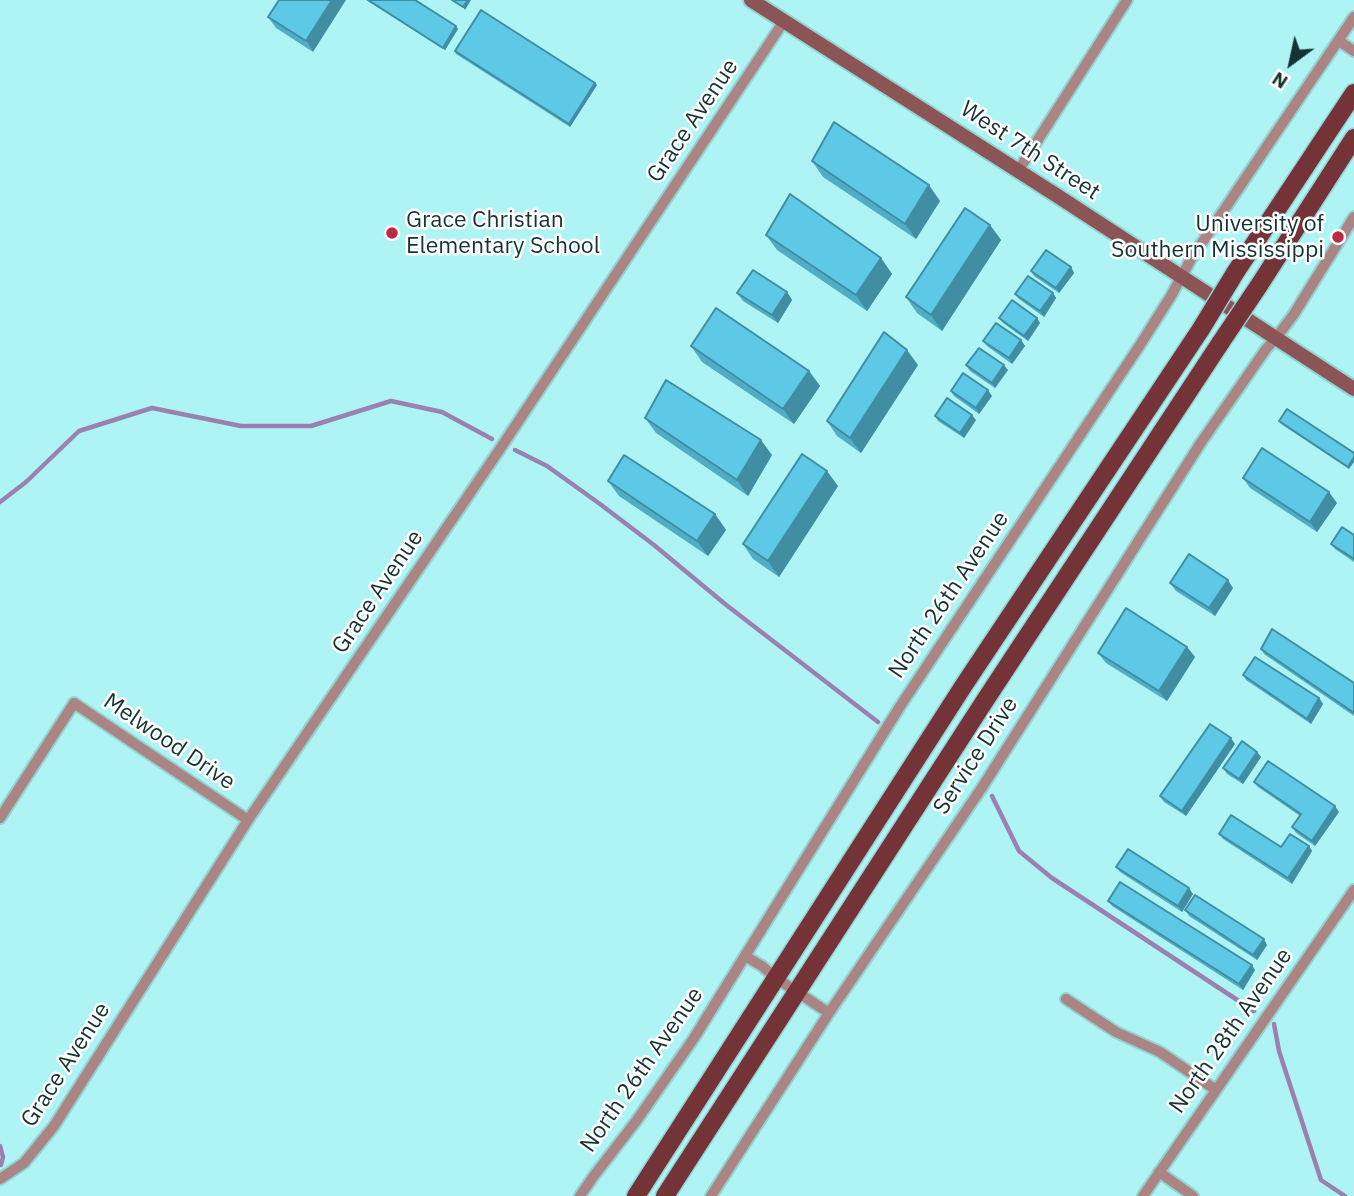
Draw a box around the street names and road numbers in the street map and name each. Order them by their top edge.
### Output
street label: Grace Avenue [642,54,744,188]
street label: West 7th Street [955,96,1105,206]
street label: North 26th Avenue [883,506,1015,684]
street label: Grace Avenue [327,525,429,659]
street label: Melwood Drive [98,688,240,796]
street label: Service Drive [928,692,1024,820]
street label: North 28th Avenue [1164,943,1298,1119]
street label: North 26th Avenue [575,982,709,1158]
street label: Grace Avenue [16,998,116,1132]

